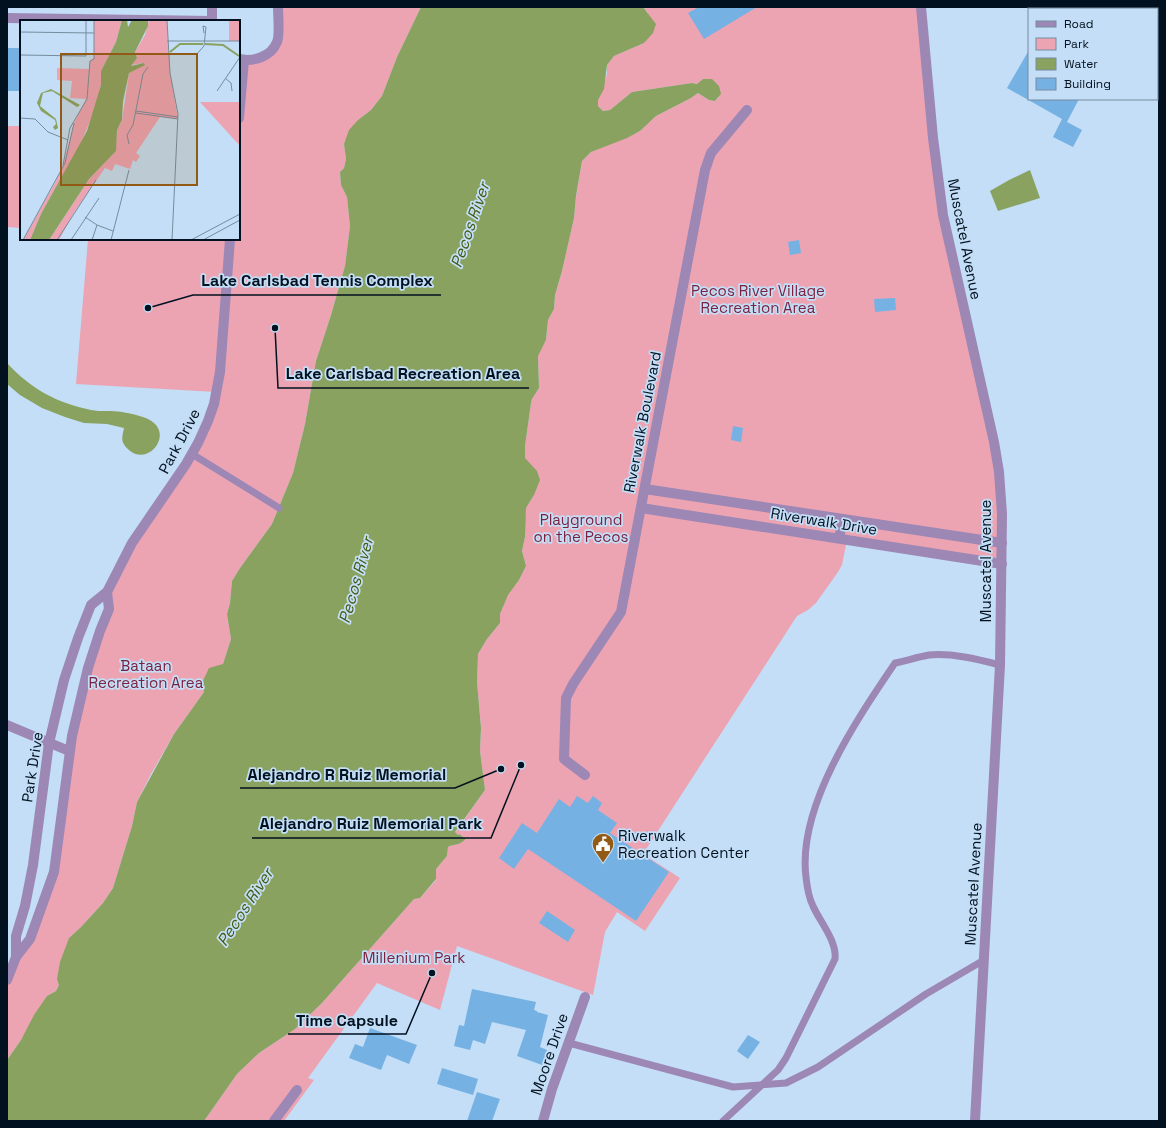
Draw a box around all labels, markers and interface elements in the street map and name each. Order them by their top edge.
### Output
legend [1028,8,1158,100]
text: Road [1064,16,1093,32]
inset map [20,20,240,240]
text: Park [1064,36,1089,52]
text: Water [1064,56,1098,72]
text: Building [1064,76,1111,92]
street label: Muscatel Avenue [944,177,986,301]
water label: Pecos River [446,178,495,270]
callout: Lake Carlsbad Tennis Complex [193,267,441,295]
text: Lake Carlsbad Tennis Complex [201,270,433,291]
park label: Pecos River Village Recreation Area [691,281,825,317]
street label: Riverwalk Boulevard [619,350,665,494]
callout: Lake Carlsbad Recreation Area [278,360,529,388]
text: Lake Carlsbad Recreation Area [286,363,520,384]
street label: Park Drive [154,405,204,477]
street label: Muscatel Avenue [976,499,995,623]
street label: Riverwalk Drive [769,503,879,539]
park label: Playground on the Pecos [534,510,629,546]
water label: Pecos River [334,533,379,626]
park label: Bataan Recreation Area [89,656,204,692]
street label: Park Drive [17,730,47,804]
callout: Alejandro R Ruiz Memorial [240,760,455,788]
text: Alejandro R Ruiz Memorial [248,764,446,785]
callout: Alejandro Ruiz Memorial Park [252,810,491,838]
text: Alejandro Ruiz Memorial Park [260,813,482,834]
street label: Muscatel Avenue [960,822,986,946]
place label: Riverwalk Recreation Center [618,826,750,862]
public building icon: Riverwalk Recreation Center [590,831,616,864]
water label: Pecos River [212,862,279,950]
park label: Millenium Park [363,948,465,967]
callout: Time Capsule [288,1006,406,1034]
text: Time Capsule [296,1010,398,1031]
street label: Moore Drive [526,1010,572,1098]

